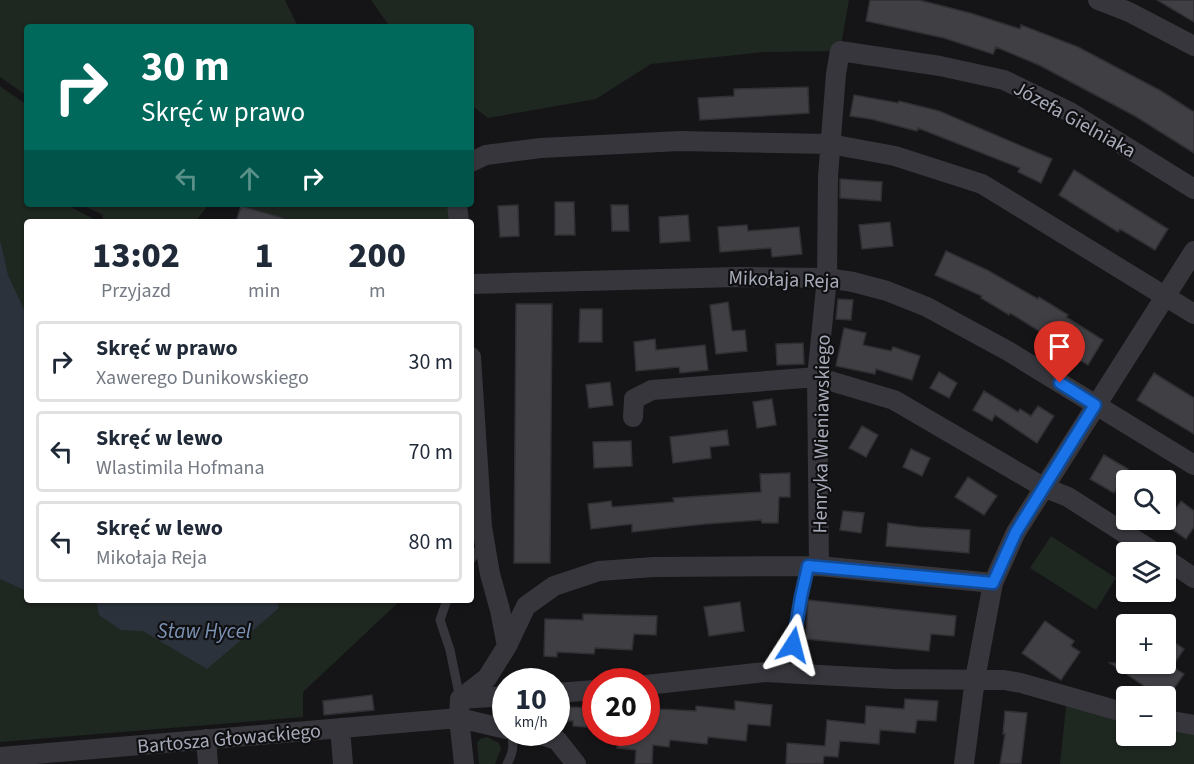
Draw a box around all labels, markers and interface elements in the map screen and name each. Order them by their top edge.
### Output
text: 30 m [141,37,230,97]
icon: right [42,48,120,126]
street label: Józefa Gielniaka [1008,75,1141,165]
text: Skręć w prawo [141,93,305,132]
icon: left [170,162,203,195]
icon: ahead [233,162,266,195]
icon: right [296,162,329,195]
text: 13:02 [92,230,180,281]
text: 1 [255,230,274,281]
text: 200 [348,230,406,281]
street label: Mikołaja Reja [728,264,840,296]
text: Przyjazd [101,277,171,305]
text: min [248,277,280,305]
text: m [369,277,385,305]
pin [1034,321,1085,383]
icon: arrive [1043,330,1076,363]
text: Skręć w prawo [96,332,238,364]
street label: Henryka Wieniawskiego [806,334,838,534]
icon: right [45,345,78,378]
text: 30 m [408,346,453,378]
text: Xawerego Dunikowskiego [96,364,309,392]
text: Skręć w lewo [96,422,223,454]
icon: left [45,435,78,468]
text: 70 m [408,436,453,468]
text: Wlastimila Hofmana [96,454,265,482]
map controls [1116,470,1176,746]
button: search [1116,470,1176,530]
text: Skręć w lewo [96,512,223,544]
icon: left [45,525,78,558]
text: 80 m [408,526,453,558]
button: layers [1116,542,1176,602]
text: Mikołaja Reja [96,544,207,572]
position arrow [761,613,825,677]
button: + [1116,614,1176,674]
water label: Staw Hycel [157,616,252,646]
speed limit sign: 20 [582,668,660,746]
text: 10 [515,678,547,721]
button: − [1116,686,1176,746]
text: km/h [514,712,548,733]
street label: Bartosza Głowackiego [136,717,322,761]

